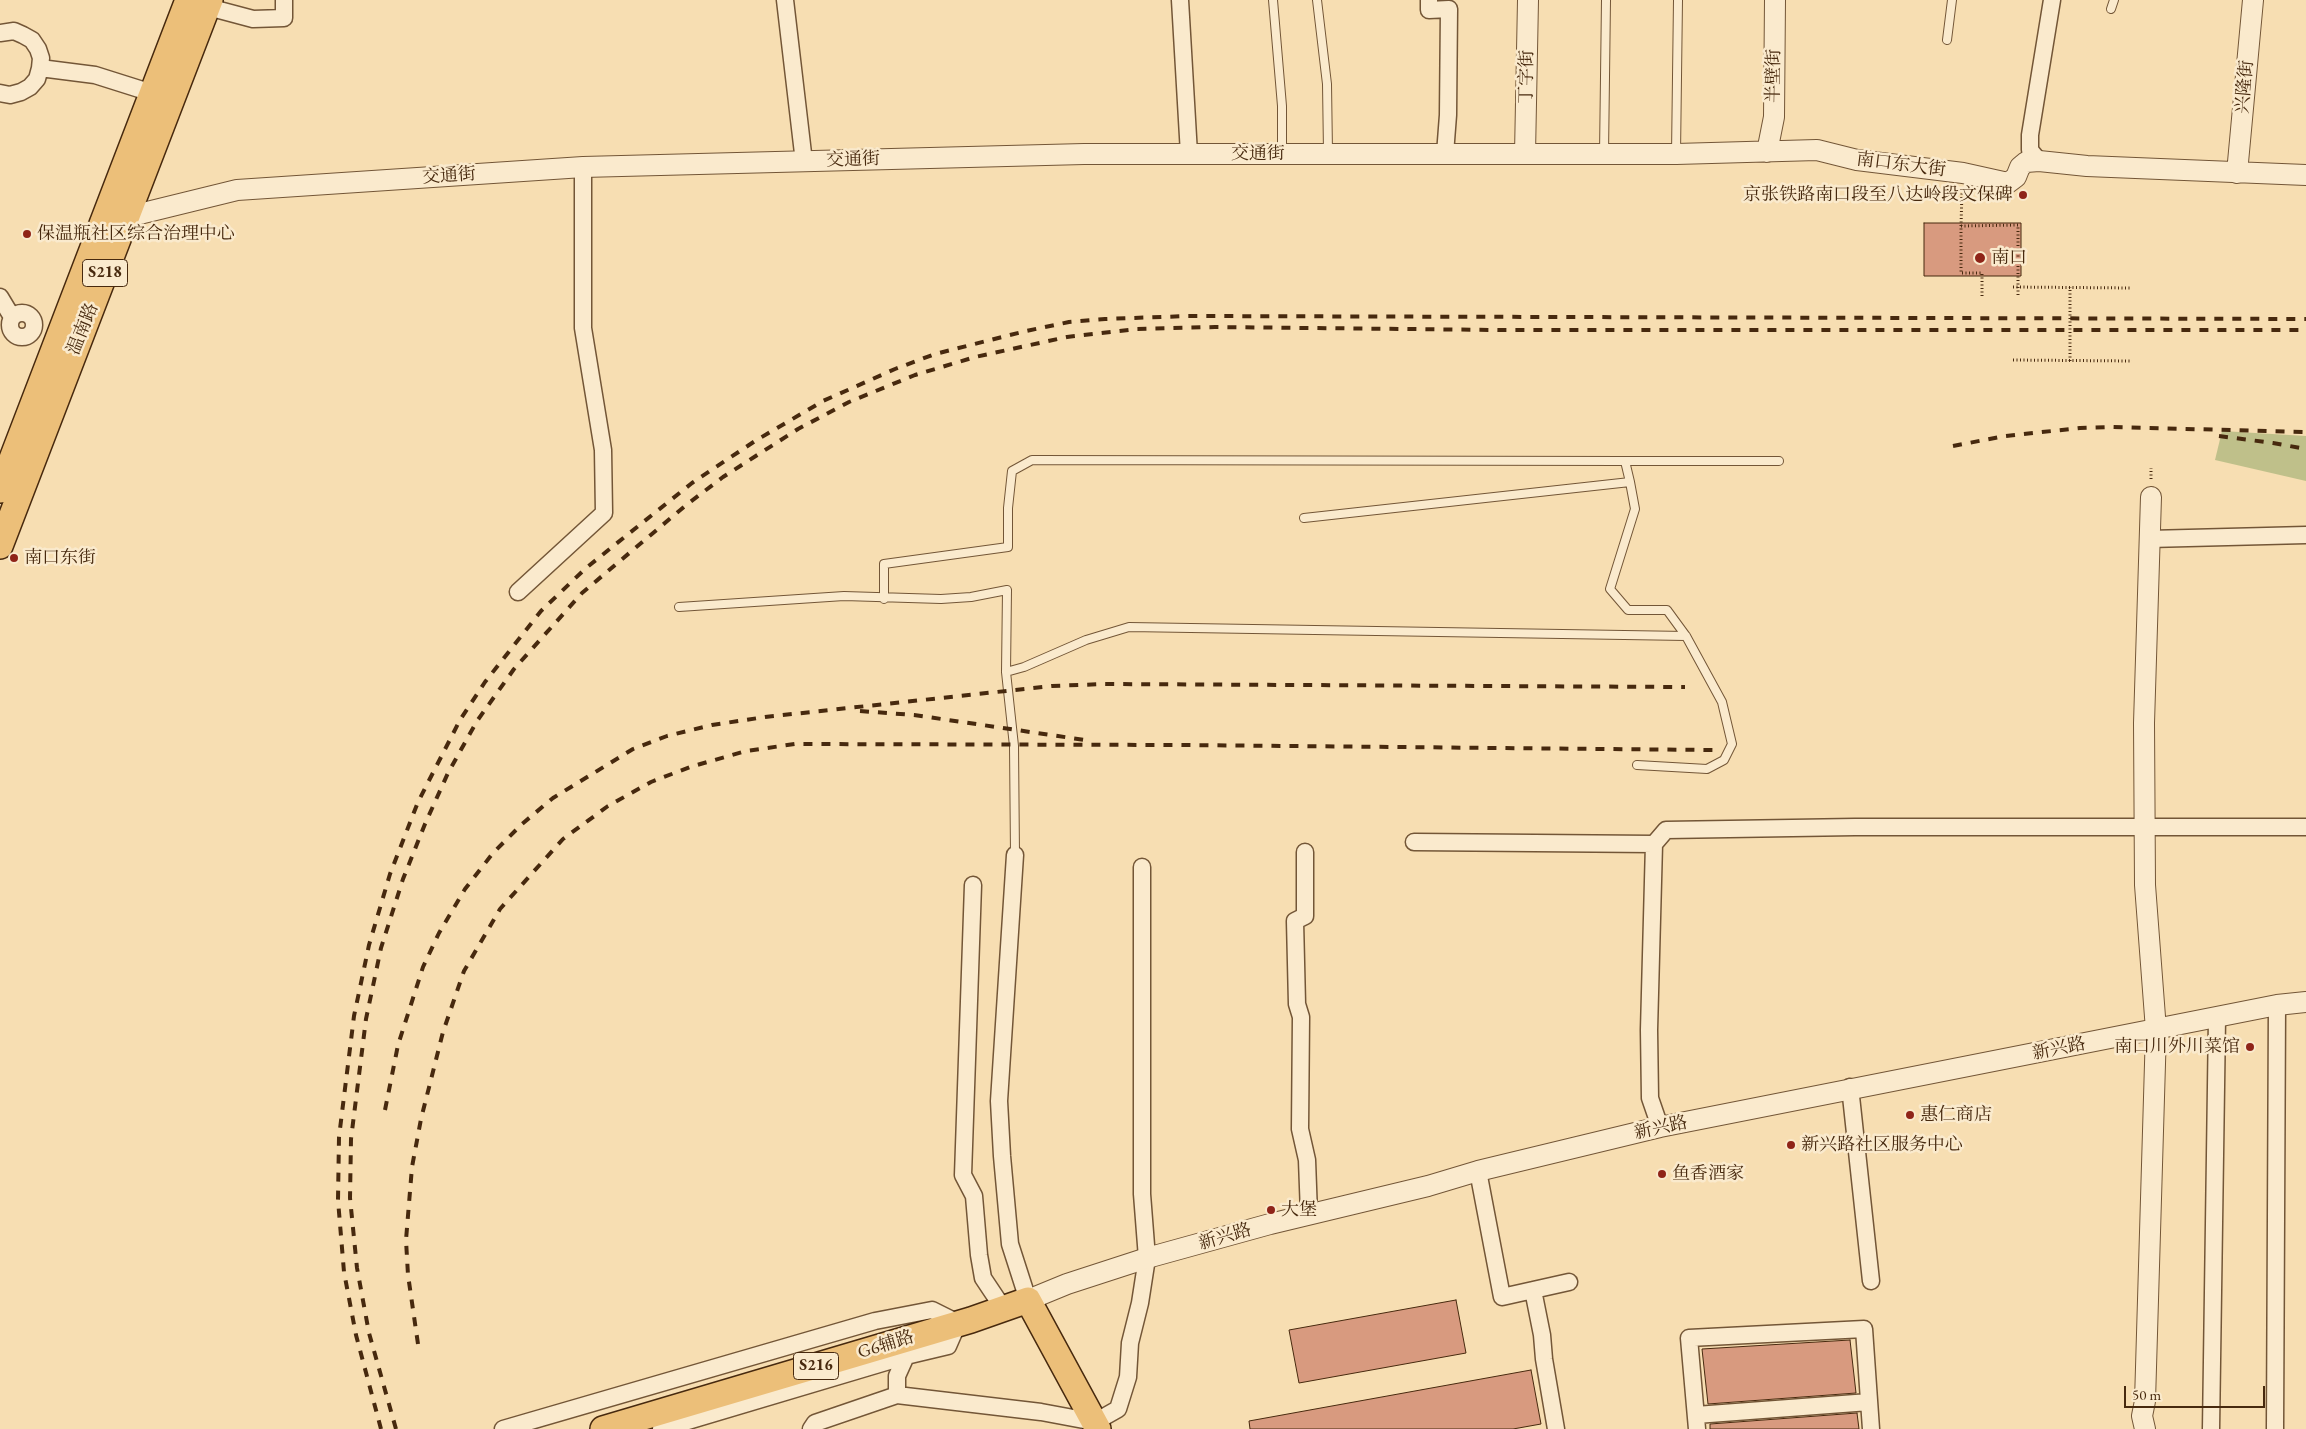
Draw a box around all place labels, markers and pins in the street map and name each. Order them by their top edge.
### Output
place label: 京张铁路南口段至八达岭段文保碑 [1743,184,2013,206]
marker: 京张铁路南口段至八达岭段文保碑 [2017,189,2029,201]
place label: 保温瓶社区综合治理中心 [37,223,235,245]
marker: 保温瓶社区综合治理中心 [21,228,33,240]
place label: 南口 [1991,247,2027,269]
marker: 南口 [1973,251,1987,265]
place label: 南口东街 [24,547,96,569]
marker: 南口东街 [8,552,20,564]
place label: 南口川外川菜馆 [2114,1036,2240,1058]
marker: 南口川外川菜馆 [2244,1041,2256,1053]
place label: 惠仁商店 [1920,1104,1992,1126]
marker: 惠仁商店 [1904,1109,1916,1121]
place label: 新兴路社区服务中心 [1801,1134,1963,1156]
marker: 新兴路社区服务中心 [1785,1139,1797,1151]
place label: 鱼香酒家 [1672,1163,1744,1185]
marker: 鱼香酒家 [1656,1168,1668,1180]
place label: 大堡 [1281,1199,1317,1221]
marker: 大堡 [1265,1204,1277,1216]

